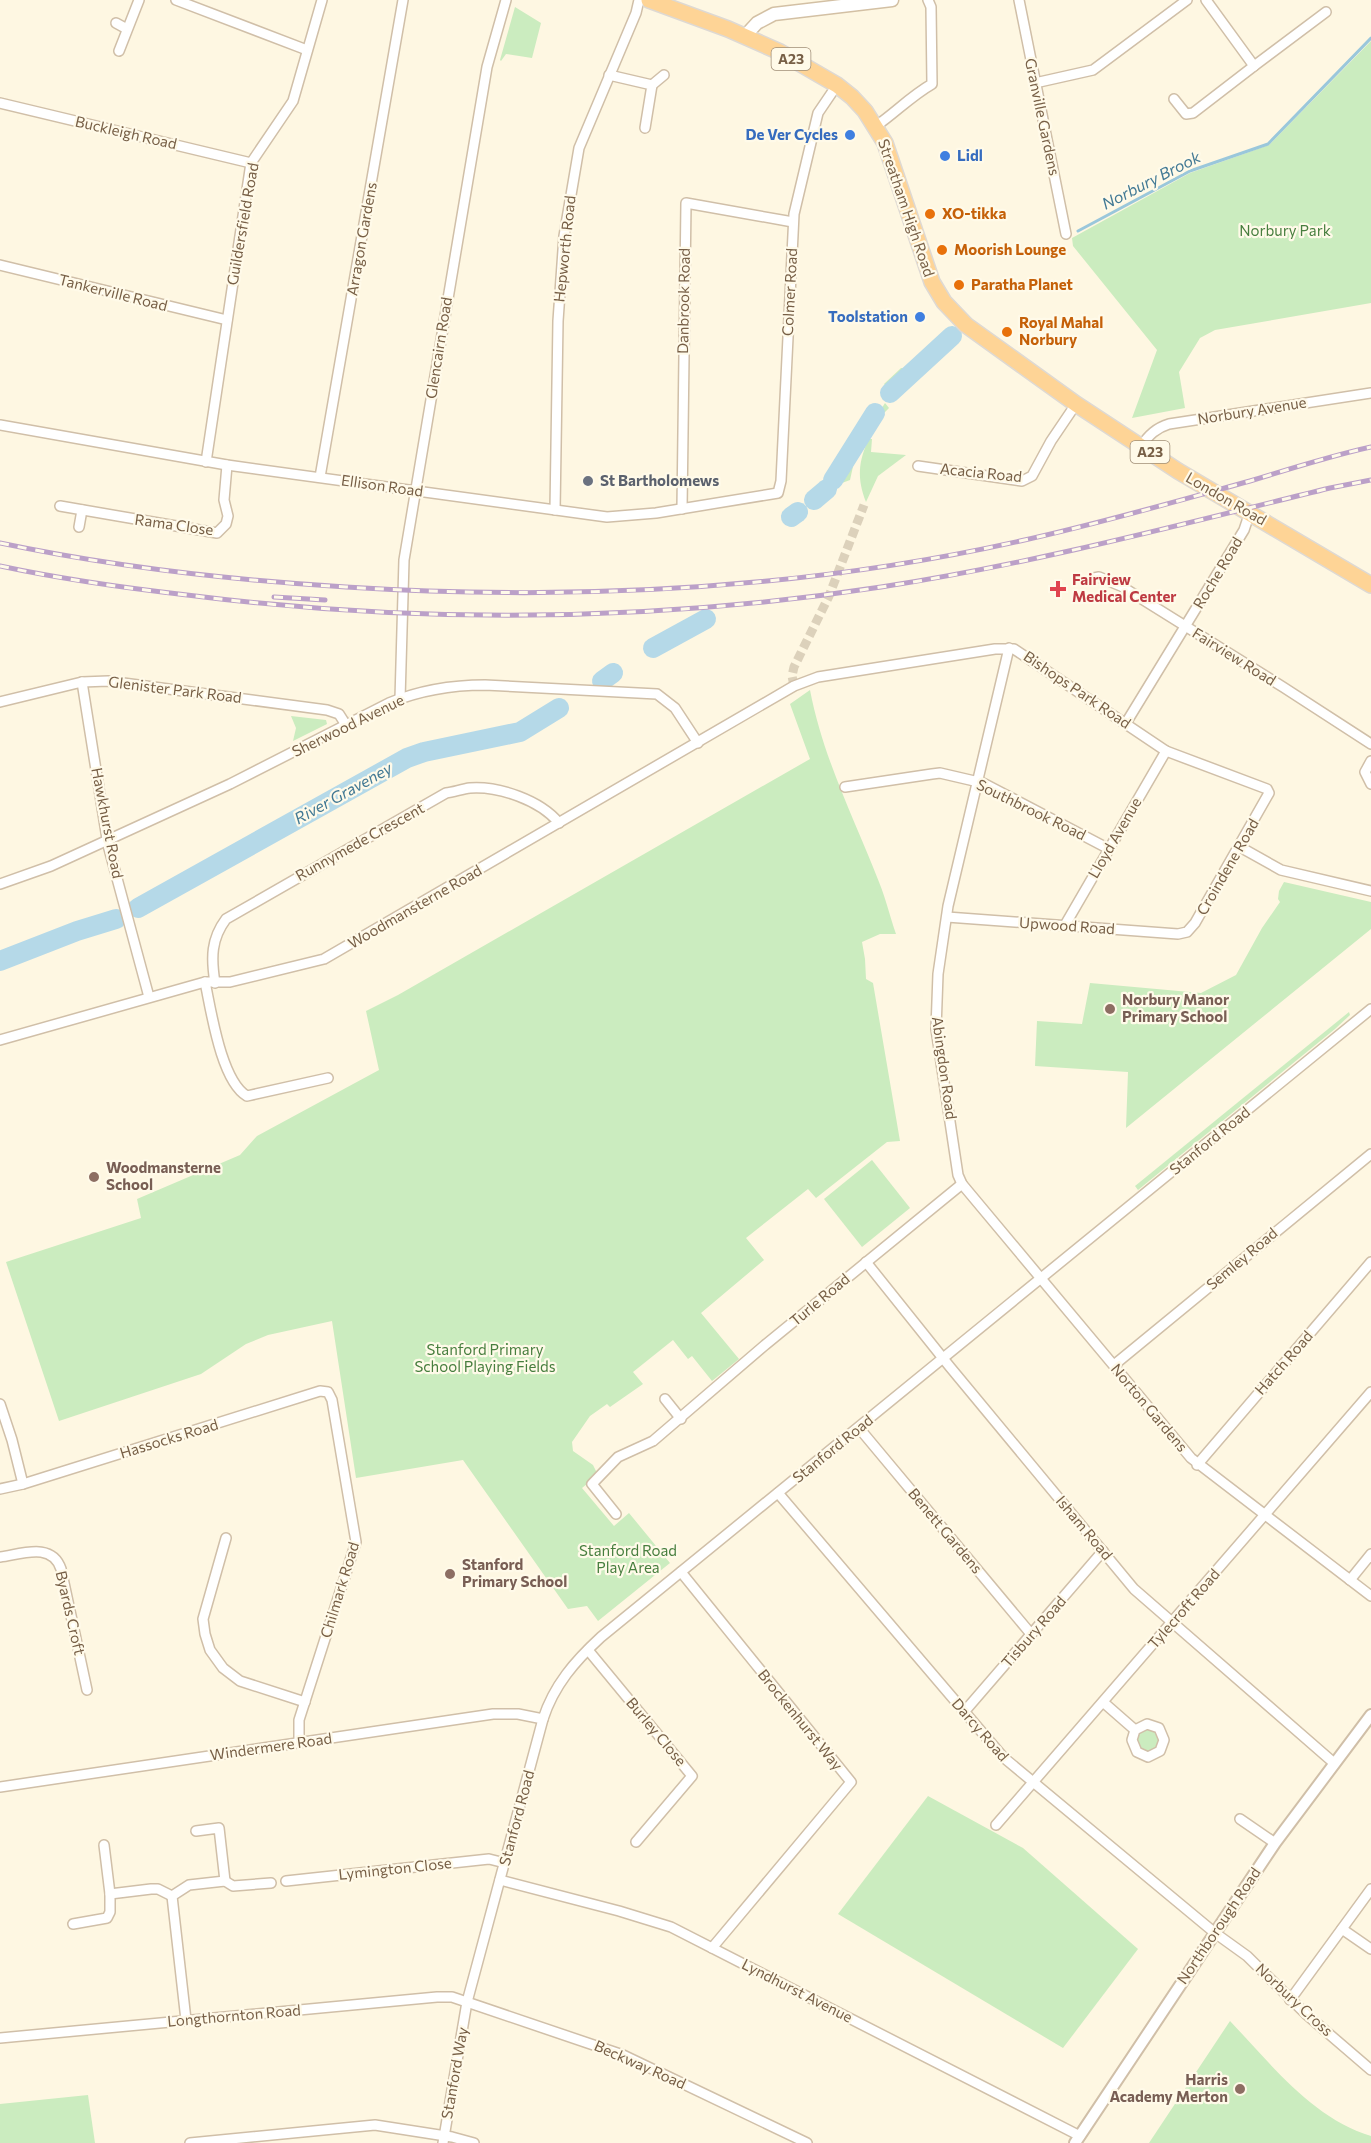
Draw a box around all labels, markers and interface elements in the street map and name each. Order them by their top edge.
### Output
road number: A23 [772,48,810,70]
street label: Granville Gardens [1022,56,1064,177]
street label: Buckleigh Road [74,112,179,152]
place label: De Ver Cycles [746,125,838,143]
marker: De Ver Cycles [843,128,857,142]
street label: Streatham High Road [875,136,939,279]
place label: Lidl [957,146,983,164]
water label: Norbury Brook [1098,146,1204,213]
marker: Lidl [938,149,952,163]
street label: Guildersfield Road [222,161,262,287]
street label: Arragon Gardens [342,180,380,297]
street label: Hepworth Road [549,195,579,303]
place label: XO-tikka [942,204,1006,222]
marker: XO-tikka [923,207,937,221]
park label: Norbury Park [1239,221,1331,239]
place label: Moorish Lounge [954,240,1066,258]
marker: Moorish Lounge [935,243,949,257]
street label: Danbrook Road [673,248,693,354]
street label: Colmer Road [778,248,800,336]
street label: Tankerville Road [57,270,169,314]
place label: Paratha Planet [971,275,1073,293]
marker: Paratha Planet [952,278,966,292]
street label: Glencairn Road [421,296,455,400]
place label: Toolstation [828,307,908,325]
marker: Toolstation [913,310,927,324]
place label: Royal Mahal Norbury [1019,313,1103,348]
marker: Royal Mahal Norbury [1000,325,1014,339]
street label: Norbury Avenue [1196,392,1308,428]
road number: A23 [1130,441,1170,463]
street label: Acacia Road [939,459,1023,485]
street label: London Road [1183,468,1270,528]
street label: Ellison Road [340,470,424,500]
place label: St Bartholomews [600,471,719,489]
marker: St Bartholomews [581,474,595,488]
street label: Rama Close [134,510,215,538]
street label: Roche Road [1189,533,1246,612]
place label: Fairview Medical Center [1072,570,1177,605]
marker: Fairview Medical Center [1049,580,1067,598]
street label: Fairview Road [1189,623,1280,689]
street label: Bishops Park Road [1020,647,1135,732]
street label: Glenister Park Road [107,672,243,706]
street label: Sherwood Avenue [289,690,407,760]
water label: River Graveney [291,757,396,827]
street label: Hawkhurst Road [88,766,128,880]
street label: Southbrook Road [974,775,1089,843]
street label: Lloyd Avenue [1084,794,1145,881]
street label: Runnymede Crescent [292,798,427,884]
street label: Croindene Road [1192,815,1262,918]
street label: Woodmansterne Road [344,860,485,952]
street label: Upwood Road [1019,913,1116,937]
place label: Norbury Manor Primary School [1122,990,1229,1025]
marker: Norbury Manor Primary School [1103,1002,1117,1016]
street label: Abingdon Road [929,1015,961,1121]
street label: Stanford Road [1166,1102,1253,1178]
place label: Woodmansterne School [106,1158,221,1193]
marker: Woodmansterne School [87,1170,101,1184]
street label: Semley Road [1202,1223,1280,1293]
street label: Turle Road [786,1269,853,1329]
street label: Hatch Road [1251,1327,1316,1398]
park label: Stanford Primary School Playing Fields [414,1340,556,1375]
street label: Norton Gardens [1108,1360,1192,1455]
street label: Stanford Road [789,1410,876,1486]
street label: Hassocks Road [117,1415,220,1462]
street label: Benett Gardens [905,1484,987,1577]
street label: Isham Road [1053,1492,1117,1563]
street label: Chilmark Road [316,1540,362,1640]
park label: Stanford Road Play Area [579,1541,677,1576]
place label: Stanford Primary School [462,1555,567,1590]
street label: Tylecroft Road [1144,1565,1223,1652]
marker: Stanford Primary School [443,1567,457,1581]
street label: Byards Croft [53,1569,89,1657]
street label: Tisbury Road [997,1592,1069,1671]
street label: Brockenhurst Way [755,1665,847,1774]
street label: Burley Close [623,1693,691,1769]
street label: Darcy Road [948,1694,1013,1765]
street label: Windermere Road [209,1729,333,1763]
street label: Stanford Road [495,1768,537,1867]
street label: Lymington Close [337,1853,452,1883]
street label: Northborough Road [1173,1864,1264,1987]
street label: Lyndhurst Avenue [739,1954,856,2026]
street label: Norbury Cross [1252,1959,1337,2040]
street label: Longthornton Road [166,2000,301,2030]
street label: Stanford Way [437,2025,471,2120]
street label: Beckway Road [592,2036,689,2092]
place label: Harris Academy Merton [1109,2070,1228,2105]
marker: Harris Academy Merton [1233,2082,1247,2096]

